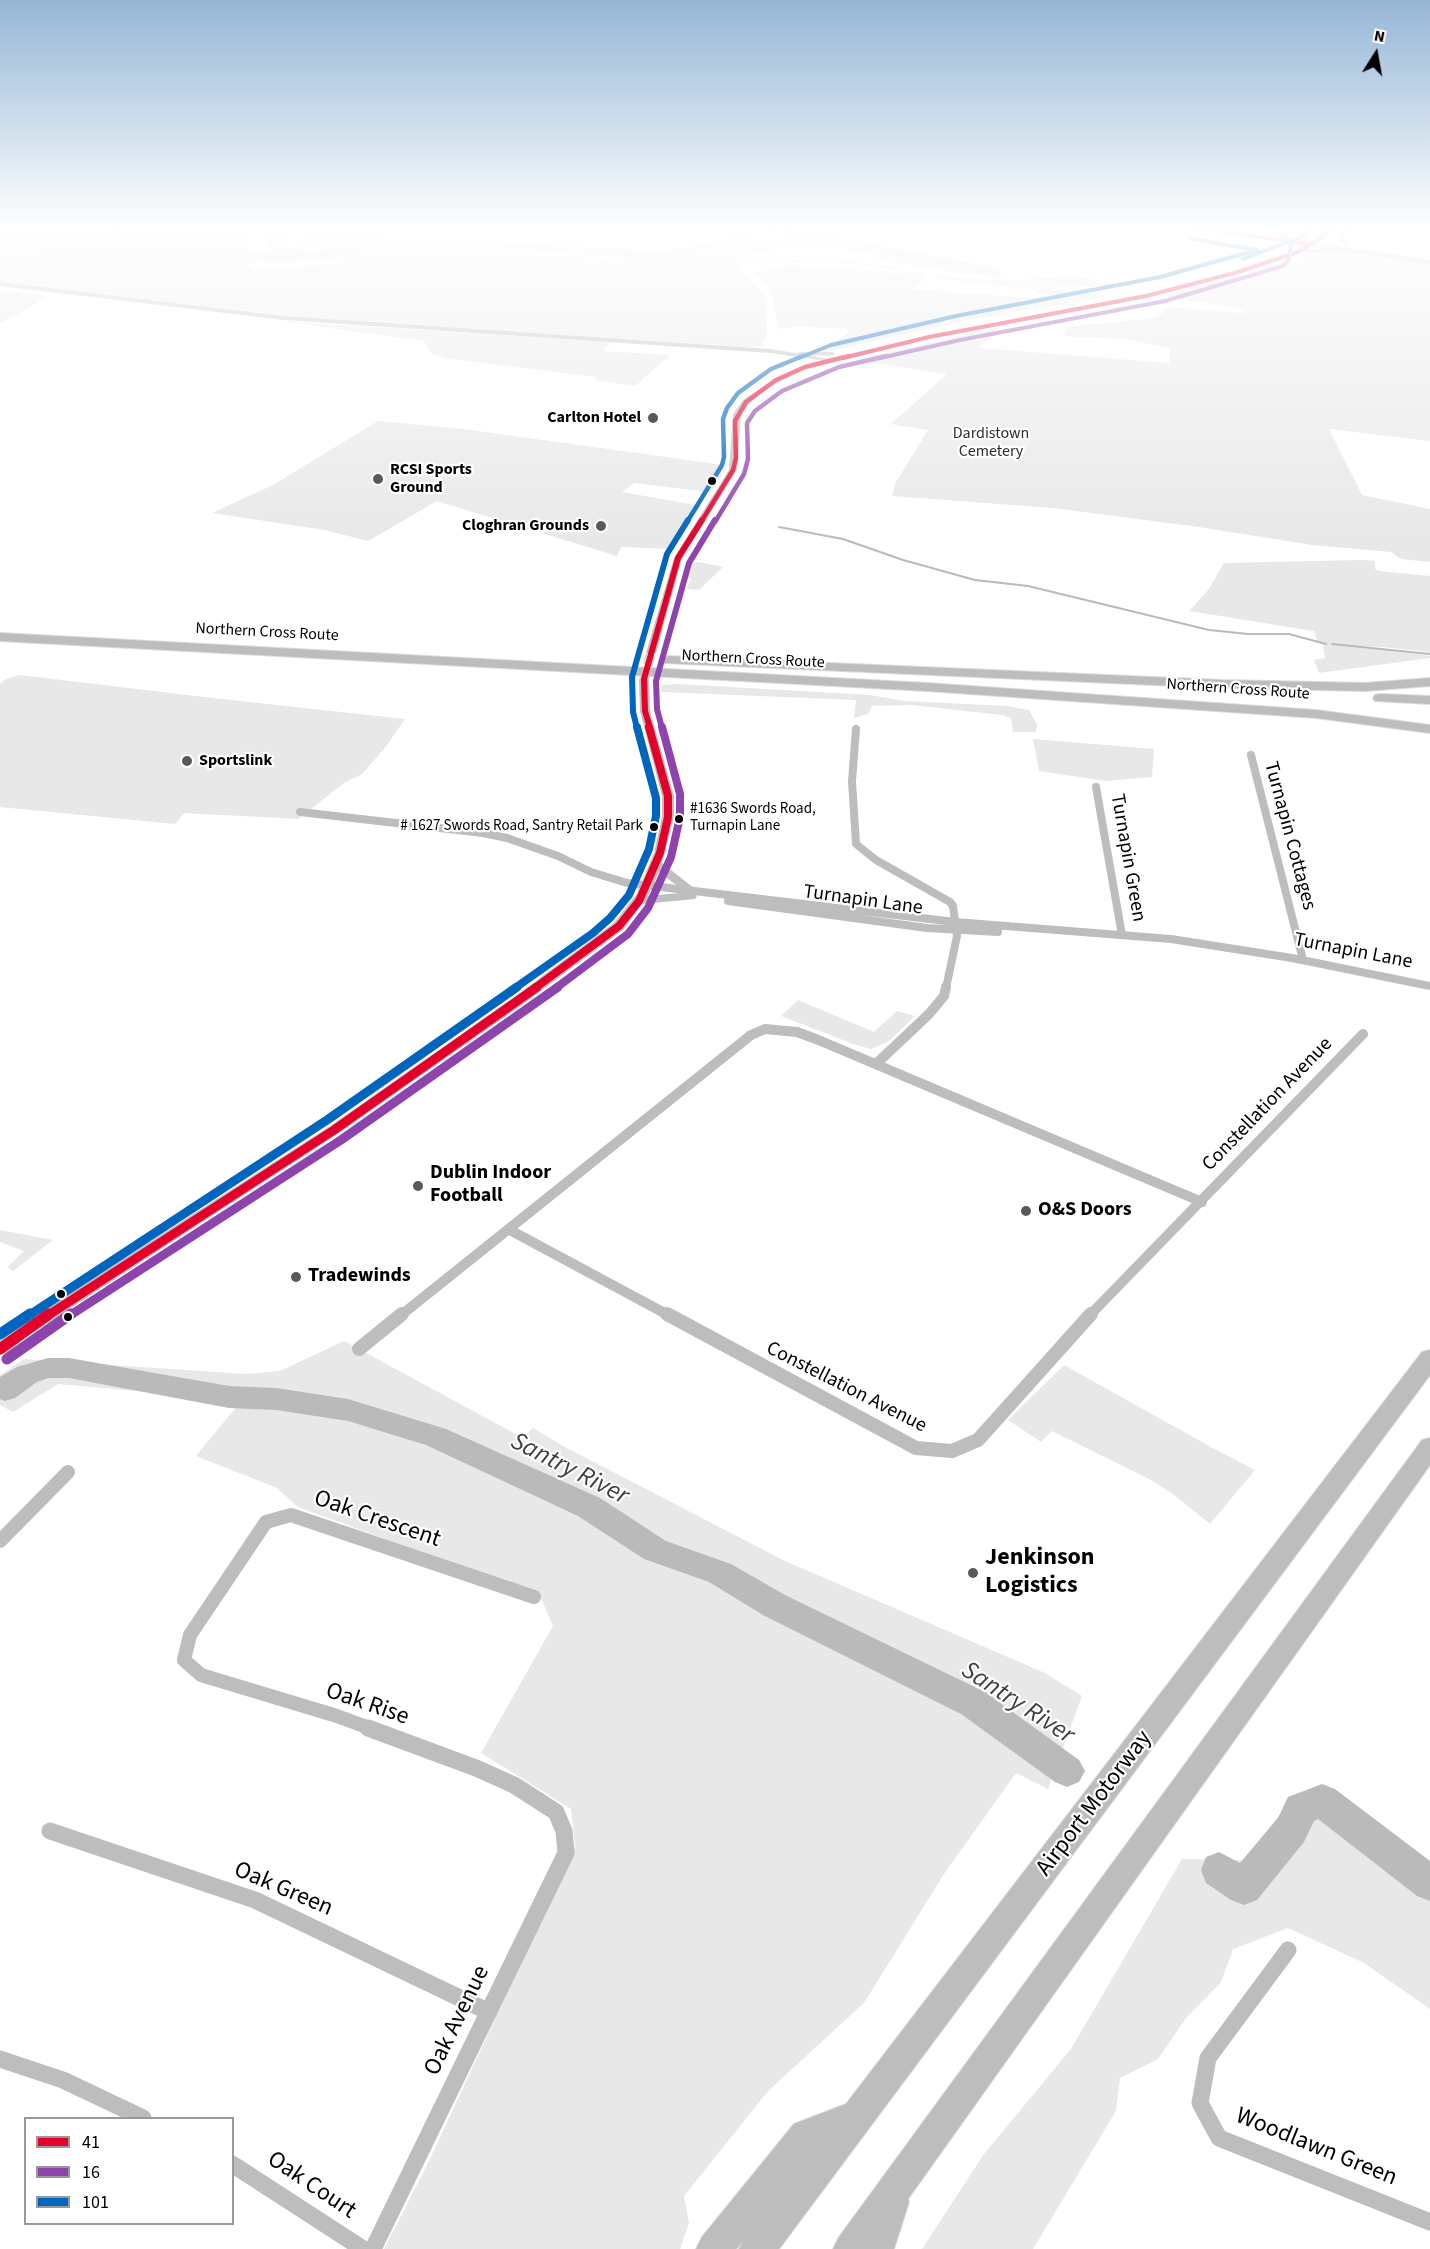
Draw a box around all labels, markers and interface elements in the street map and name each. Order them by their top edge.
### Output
north arrow [1346,24,1406,84]
text: N [1372,25,1387,48]
place label: Carlton Hotel [547,408,641,428]
marker: Carlton Hotel [646,411,660,425]
park label: Dardistown Cemetery [953,424,1029,462]
place label: RCSI Sports Ground [390,460,472,498]
marker: RCSI Sports Ground [371,472,385,486]
unlabelled marker [706,475,718,487]
place label: Cloghran Grounds [462,516,589,536]
marker: Cloghran Grounds [594,519,608,533]
street label: Northern Cross Route [195,620,339,646]
street label: Northern Cross Route [681,647,825,673]
street label: Northern Cross Route [1166,675,1310,705]
place label: Sportslink [199,751,272,771]
marker: Sportslink [180,754,194,768]
street label: Turnapin Cottages [1258,759,1320,913]
street label: Turnapin Green [1104,792,1150,924]
place label: #1636 Swords Road, Turnapin Lane [690,801,816,836]
marker: #1636 Swords Road, Turnapin Lane [673,813,685,825]
place label: # 1627 Swords Road, Santry Retail Park [400,818,643,836]
marker: # 1627 Swords Road, Santry Retail Park [648,821,660,833]
street label: Turnapin Lane [802,881,924,921]
street label: Turnapin Lane [1292,929,1414,975]
street label: Constellation Avenue [1198,1033,1338,1177]
place label: Dublin Indoor Football [430,1162,551,1209]
marker: Dublin Indoor Football [411,1179,425,1193]
place label: O&S Doors [1038,1199,1132,1223]
marker: O&S Doors [1019,1204,1033,1218]
place label: Tradewinds [308,1265,411,1289]
marker: Tradewinds [289,1270,303,1284]
unlabelled marker [55,1288,67,1300]
unlabelled marker [62,1311,74,1323]
street label: Constellation Avenue [762,1337,930,1439]
water label: Santry River [505,1427,633,1513]
street label: Oak Crescent [310,1485,444,1555]
place label: Jenkinson Logistics [985,1545,1095,1601]
marker: Jenkinson Logistics [966,1566,980,1580]
water label: Santry River [955,1656,1079,1752]
street label: Oak Rise [322,1677,412,1733]
street label: Airport Motorway [1031,1726,1159,1882]
street label: Oak Green [229,1856,337,1924]
street label: Oak Avenue [419,1961,497,2081]
street label: Woodlawn Green [1231,2103,1401,2193]
legend [24,2117,234,2225]
text: 41 [82,2130,100,2155]
street label: Oak Court [261,2146,361,2226]
text: 16 [82,2160,100,2185]
text: 101 [82,2190,109,2215]

